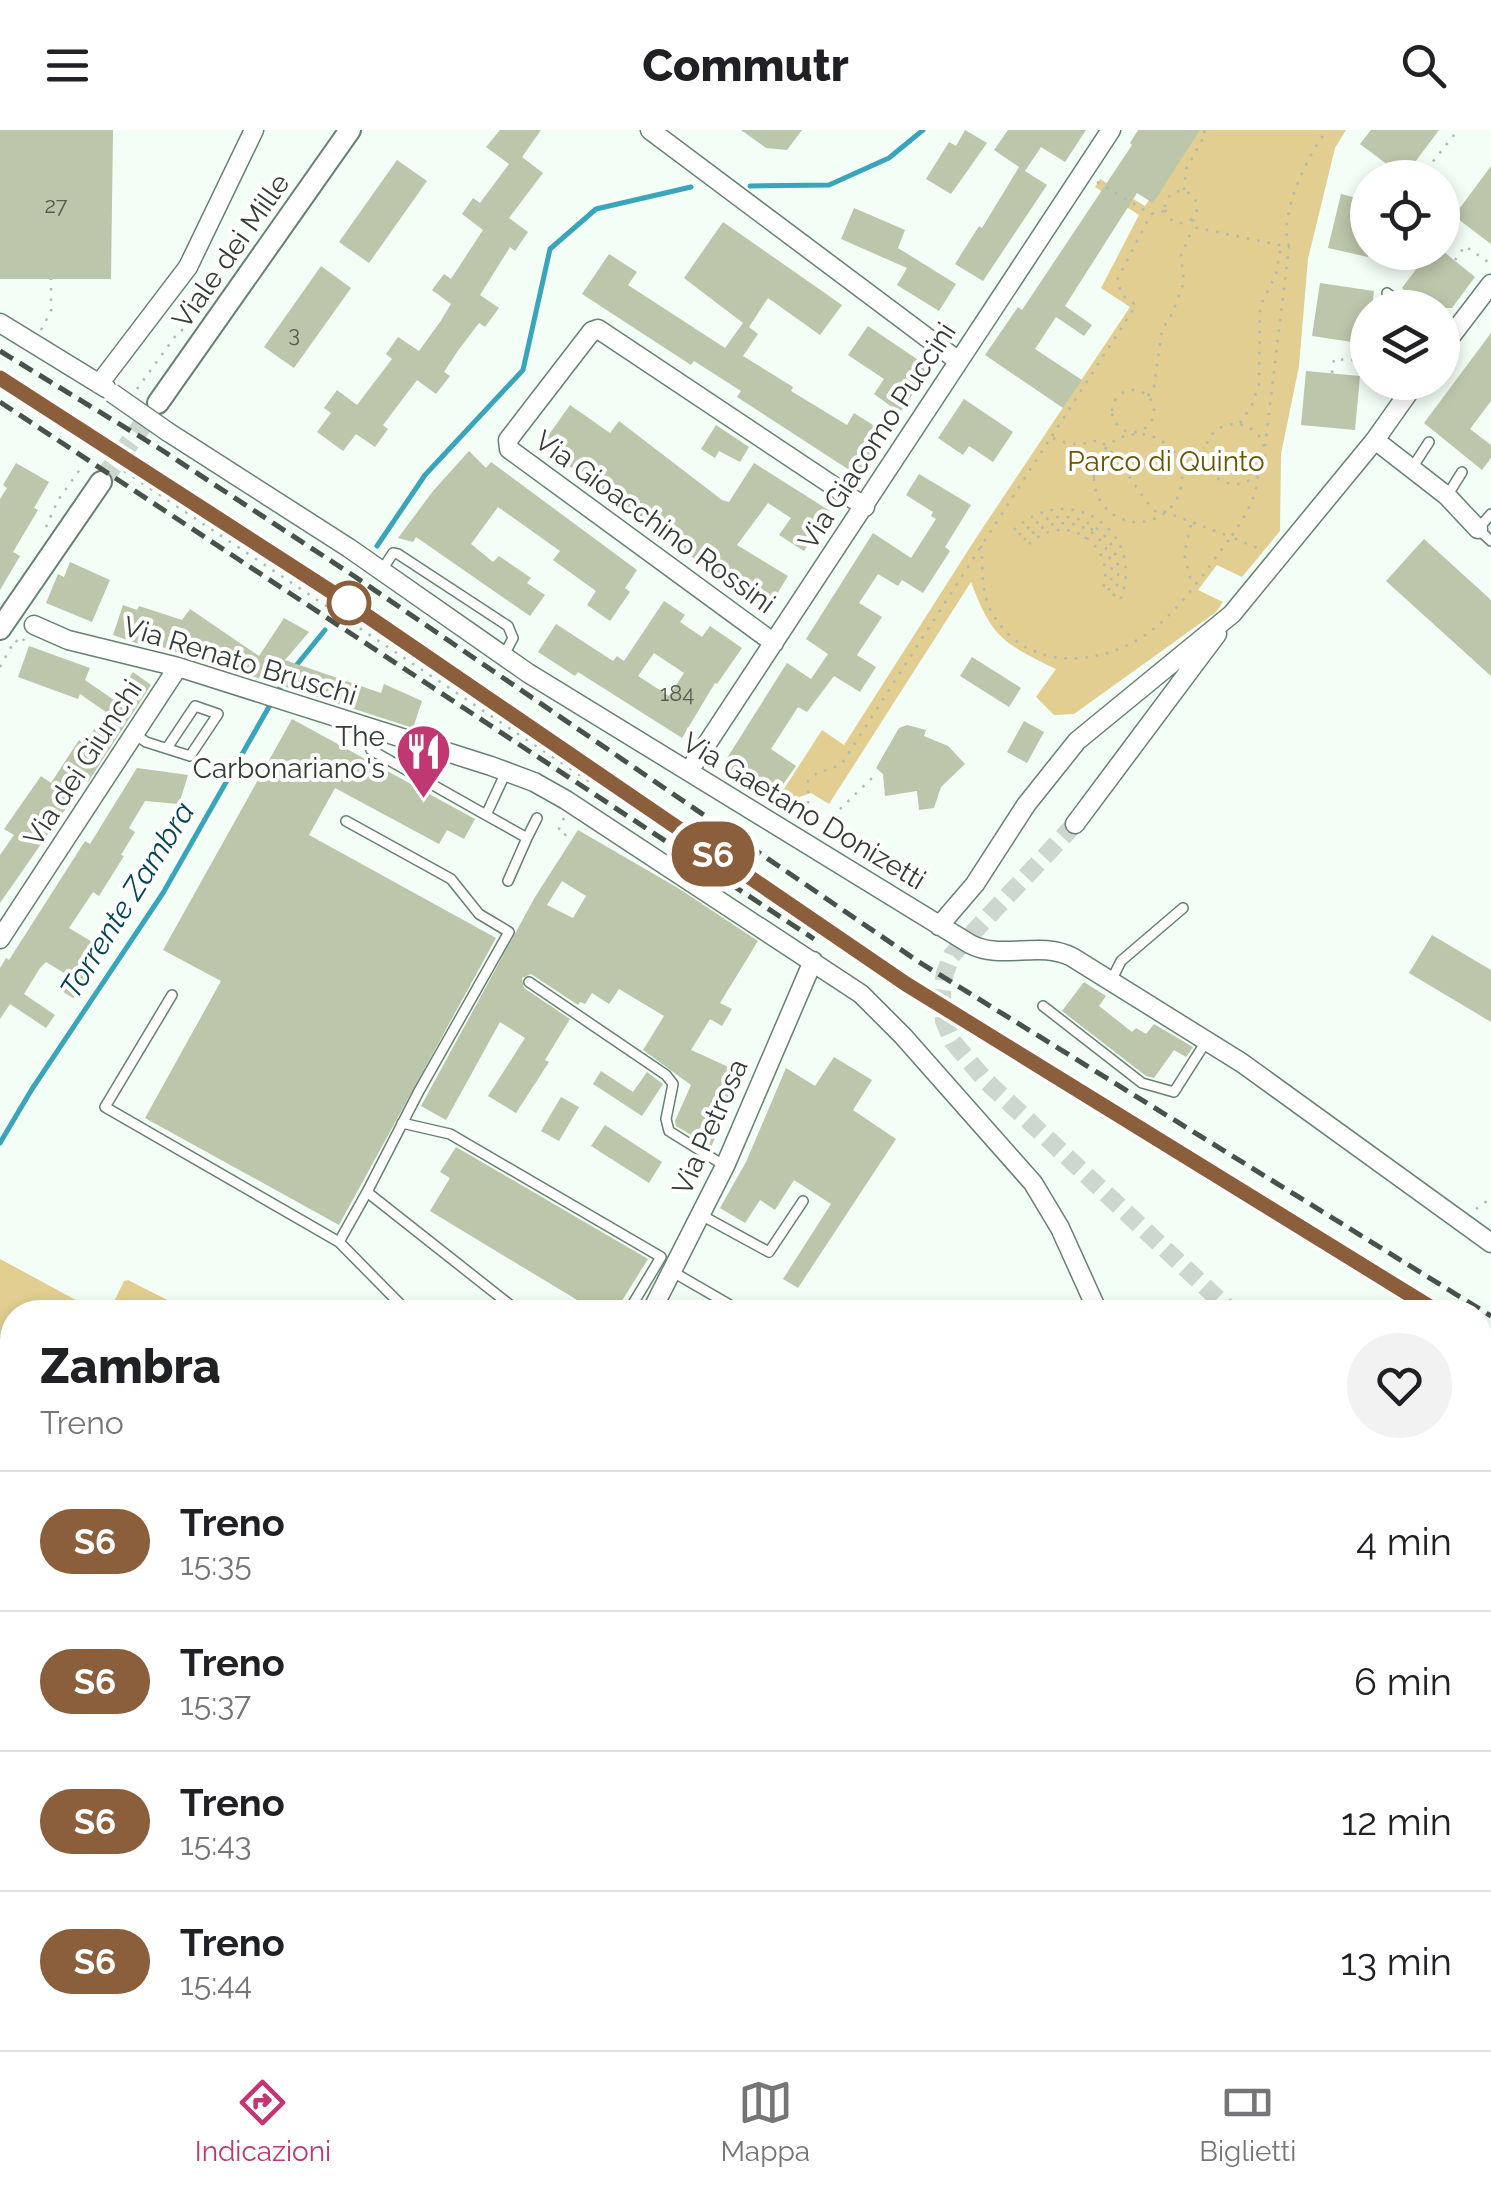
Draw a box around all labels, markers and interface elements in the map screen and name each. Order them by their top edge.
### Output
icon: menu [40,38,95,93]
icon: search [1396,38,1451,93]
text: Commutr [642,39,849,92]
map controls [1350,160,1460,400]
button: locate [1350,160,1460,270]
street label: Viale dei Mille [166,167,296,335]
house number: 27 [44,192,68,218]
button: layers [1350,290,1460,400]
street label: Via Giacomo Puccini [791,316,963,556]
house number: 3 [288,321,300,347]
street label: Via Gioacchino Rossini [528,424,782,620]
park label: Parco di Quinto [1067,445,1265,478]
unlabelled marker [328,582,370,624]
street label: Via Renato Bruschi [119,610,361,712]
street label: Via dei Giunchi [17,674,149,852]
house number: 184 [660,680,694,706]
place label: The Carbonariano's [193,720,385,785]
restaurant icon: The Carbonariano's [394,722,454,801]
street label: Via Gaetano Donizetti [677,725,931,897]
water label: Torrente Zambra [53,795,201,1005]
line badge: S6 [668,822,758,886]
text: S6 [692,834,734,875]
street label: Via Petrosa [665,1054,755,1200]
button: heart [1347,1333,1452,1438]
text: Zambra [40,1338,221,1394]
text: Treno [40,1404,124,1441]
text: Treno [180,1500,285,1545]
text: 4 min [1356,1519,1452,1564]
text: S6 [74,1521,116,1562]
text: 15:35 [180,1545,252,1582]
text: Treno [180,1640,285,1685]
text: 6 min [1354,1659,1452,1704]
text: S6 [74,1661,116,1702]
text: 15:37 [180,1685,251,1722]
text: Treno [180,1780,285,1825]
text: 12 min [1341,1799,1452,1844]
text: S6 [74,1801,116,1842]
text: 15:43 [180,1825,252,1862]
text: Treno [180,1920,285,1965]
text: 13 min [1340,1939,1452,1984]
text: S6 [74,1941,116,1982]
text: 15:44 [180,1965,252,2002]
tab: Indicazioni [195,2075,331,2168]
tab: Mappa [720,2075,810,2168]
tab: Biglietti [1199,2075,1296,2168]

